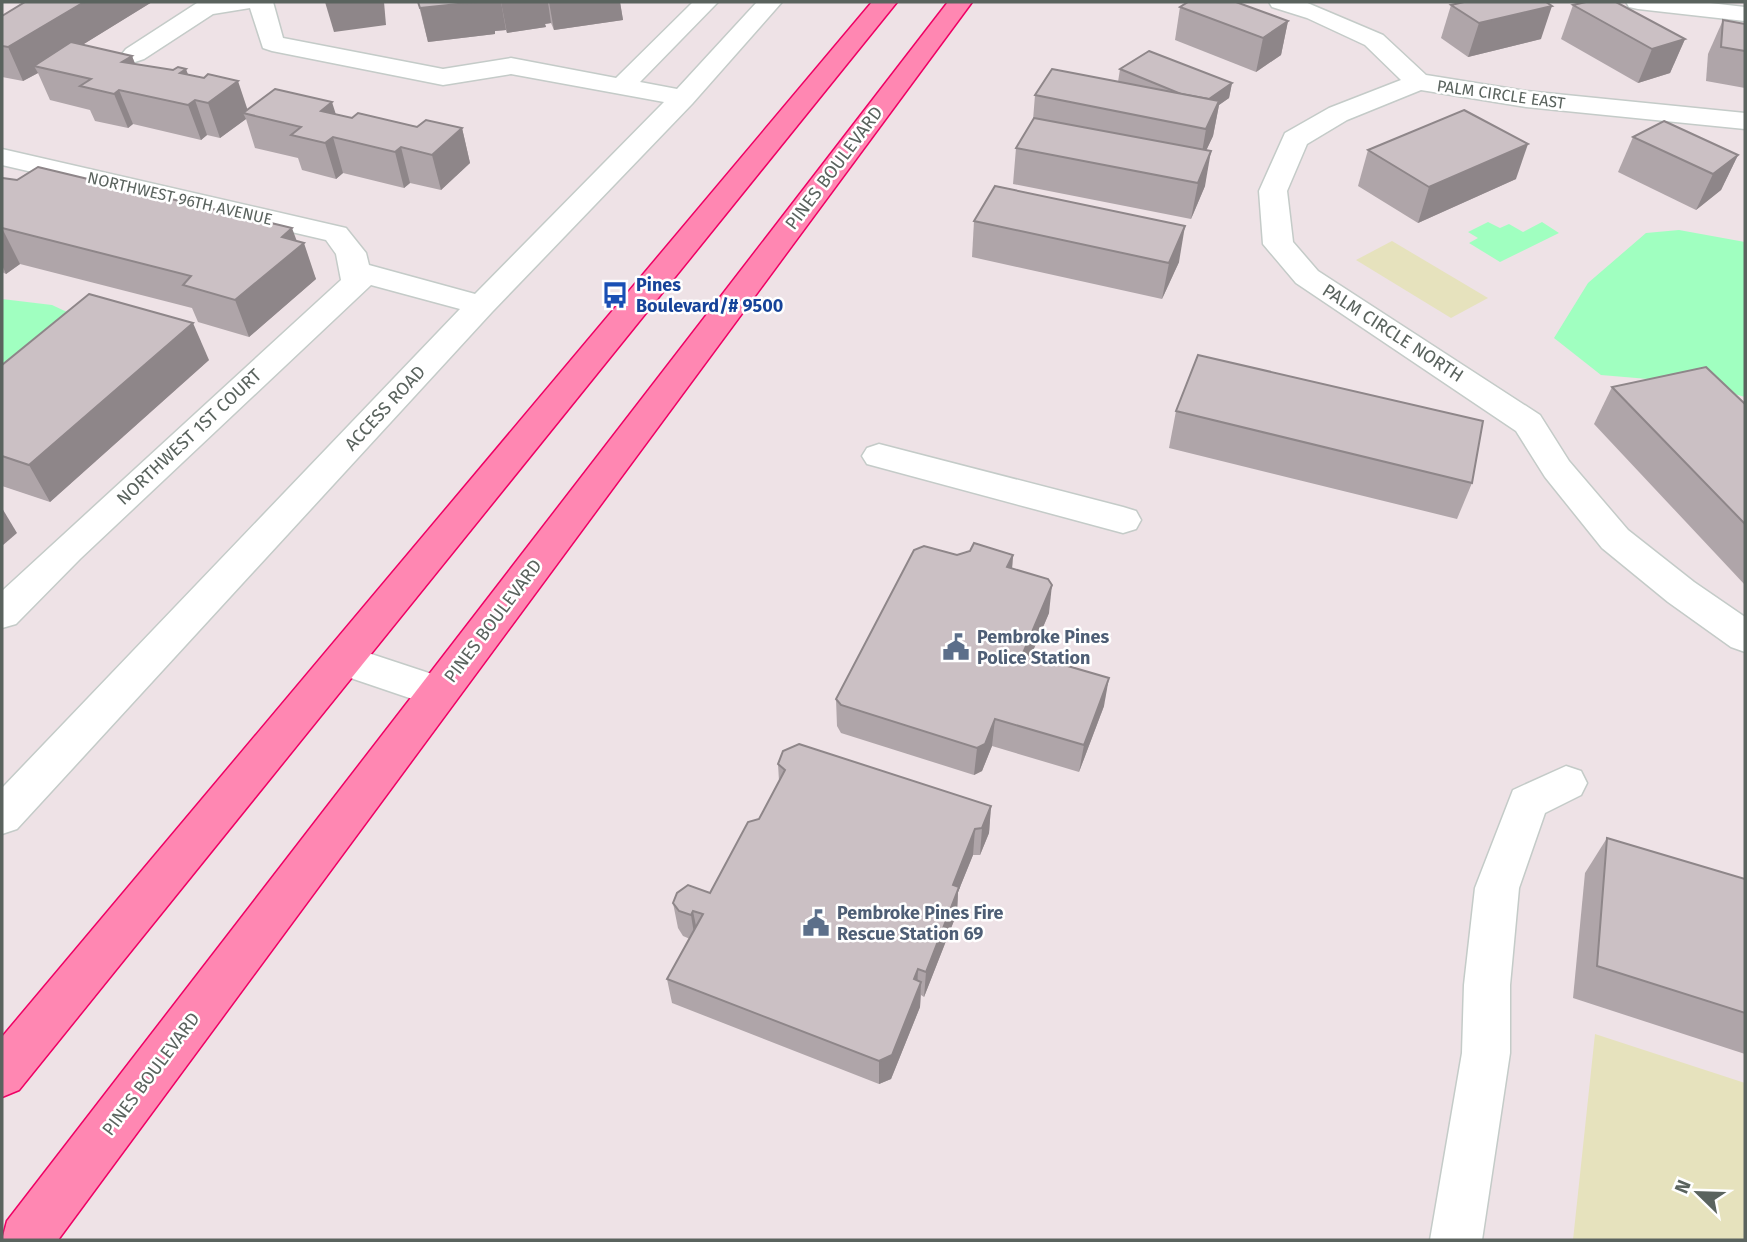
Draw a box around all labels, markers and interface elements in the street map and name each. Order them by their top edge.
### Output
street label: PALM CIRCLE EAST [1436,76,1567,113]
street label: PINES BOULEVARD [781,102,887,234]
street label: NORTHWEST 96TH AVENUE [86,168,274,229]
place label: Pines Boulevard/# 9500 [636,274,783,317]
street label: PALM CIRCLE NORTH [1318,279,1468,387]
bus stop icon: Pines Boulevard/# 9500 [600,280,630,310]
street label: ACCESS ROAD [340,361,430,455]
street label: NORTHWEST 1ST COURT [112,364,266,510]
street label: PINES BOULEVARD [440,555,546,687]
place label: Pembroke Pines Police Station [977,626,1109,669]
public building icon: Pembroke Pines Police Station [941,632,971,662]
place label: Pembroke Pines Fire Rescue Station 69 [837,902,1003,945]
public building icon: Pembroke Pines Fire Rescue Station 69 [801,908,831,938]
street label: PINES BOULEVARD [98,1008,204,1140]
north arrow [1663,1158,1733,1228]
text: N [1670,1176,1696,1197]

